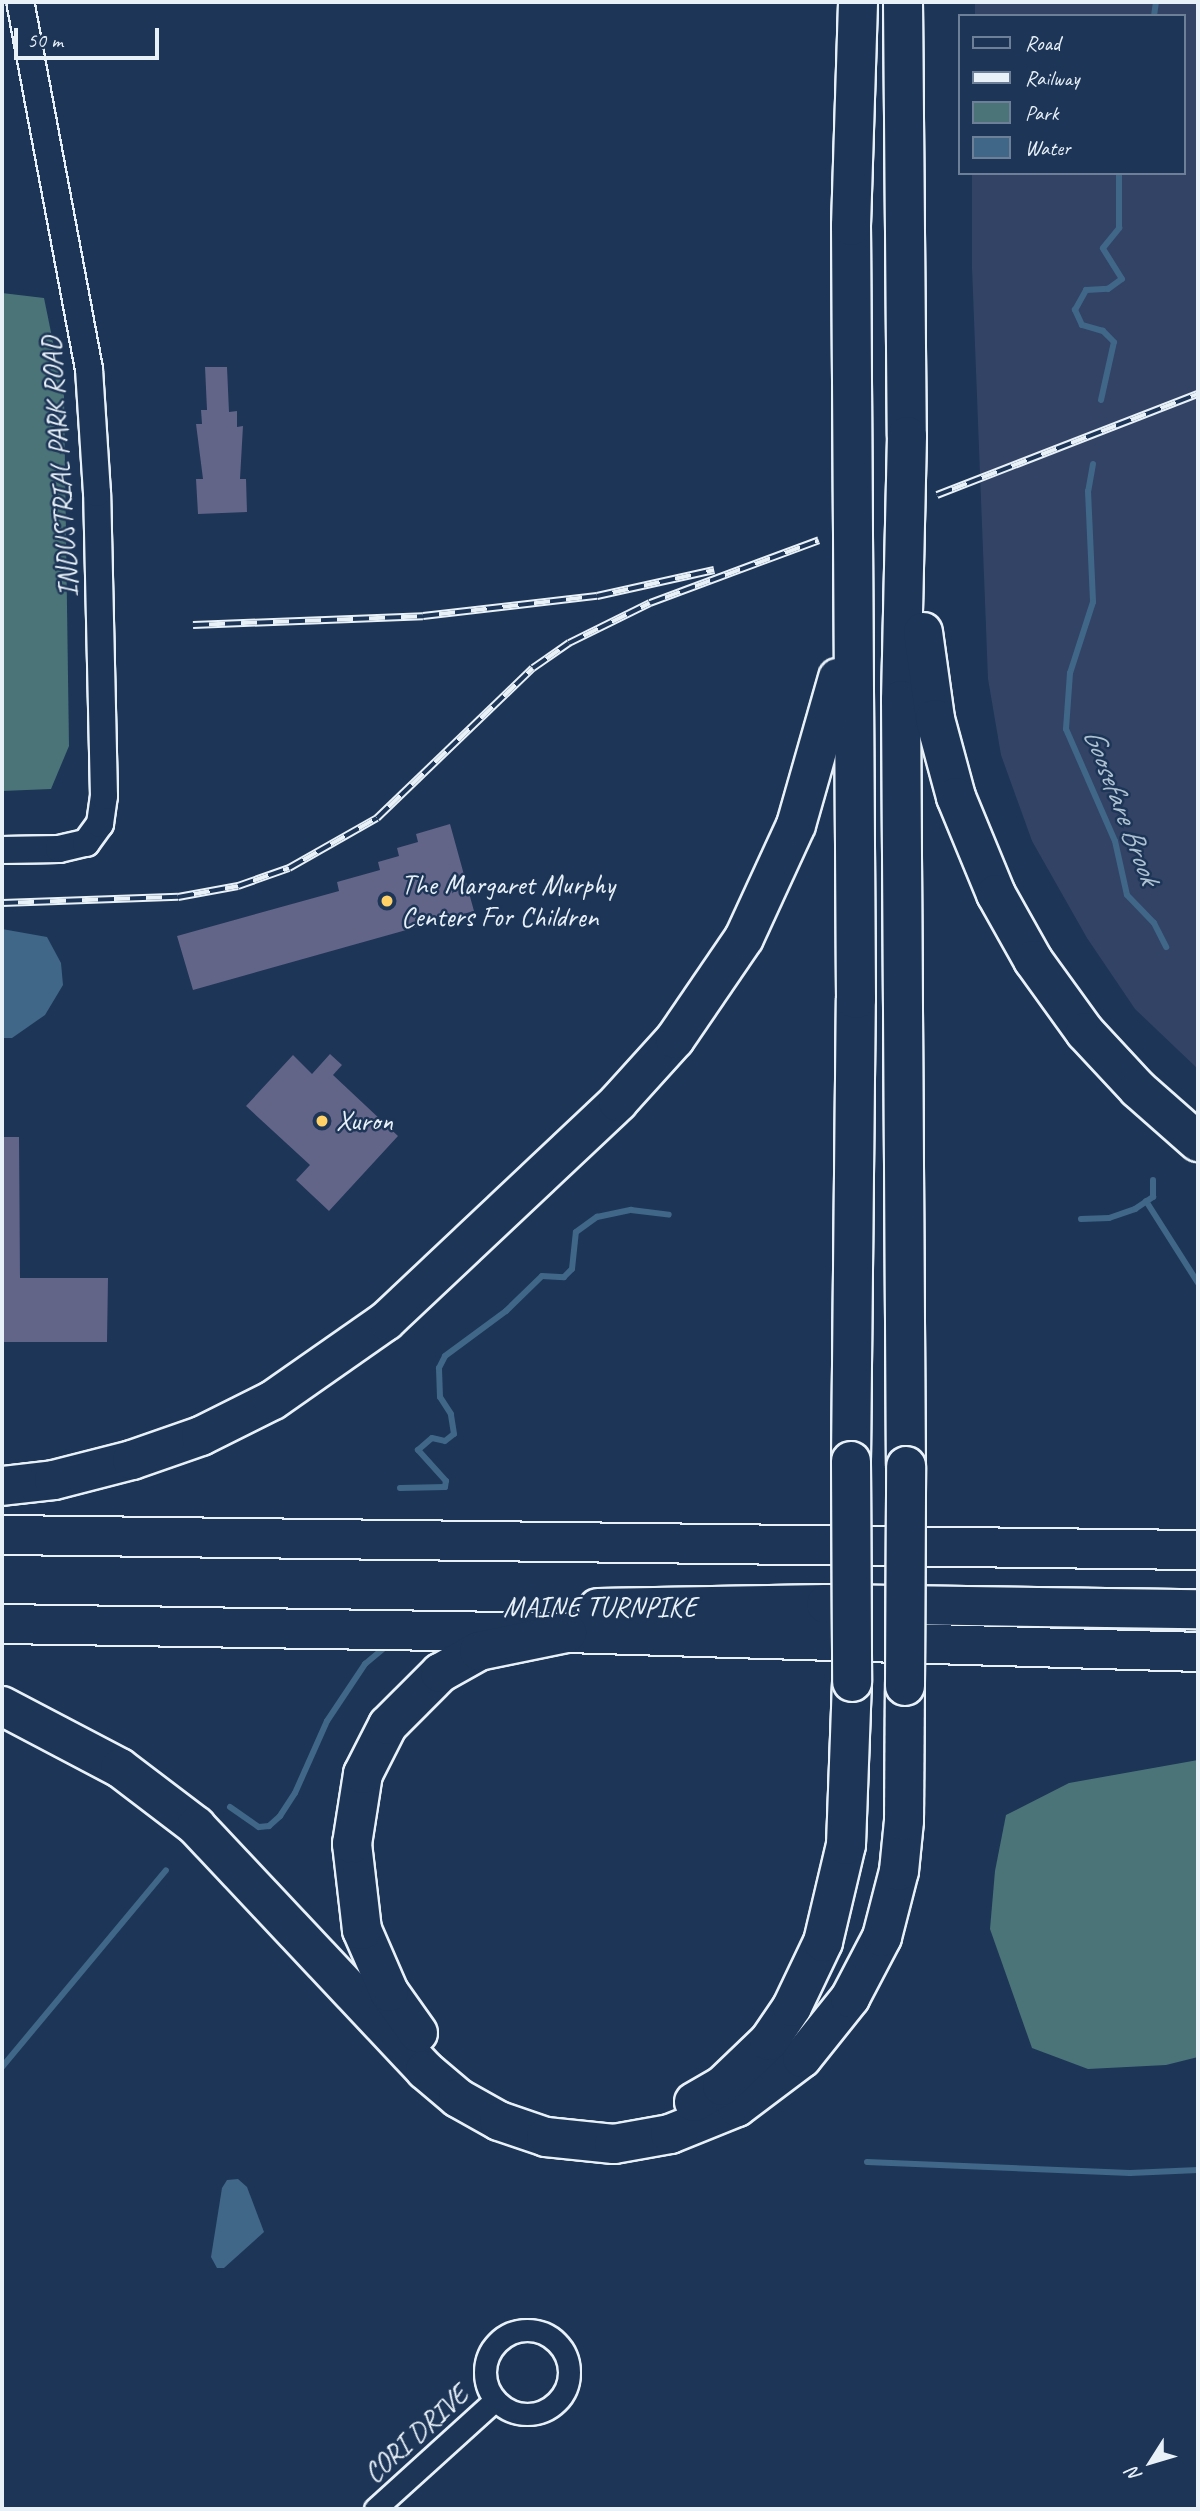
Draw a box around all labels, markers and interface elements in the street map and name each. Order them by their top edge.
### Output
scale bar [18,14,163,58]
legend [958,14,1186,175]
text: 50 m [27,27,63,53]
text: Road [1025,30,1060,56]
text: Railway [1025,65,1079,91]
text: Park [1025,100,1058,126]
text: Water [1025,135,1071,161]
street label: INDUSTRIAL PARK ROAD [34,335,86,599]
water label: Goosefare Brook [1076,723,1168,889]
place label: The Margaret Murphy Centers For Children [401,868,615,934]
marker: The Margaret Murphy Centers For Children [379,893,395,909]
place label: Xuron [336,1104,393,1138]
marker: Xuron [314,1113,330,1129]
street label: MAINE TURNPIKE [504,1590,696,1624]
street label: CORI DRIVE [357,2378,475,2490]
north arrow [1116,2427,1186,2497]
text: N [1121,2463,1147,2487]

